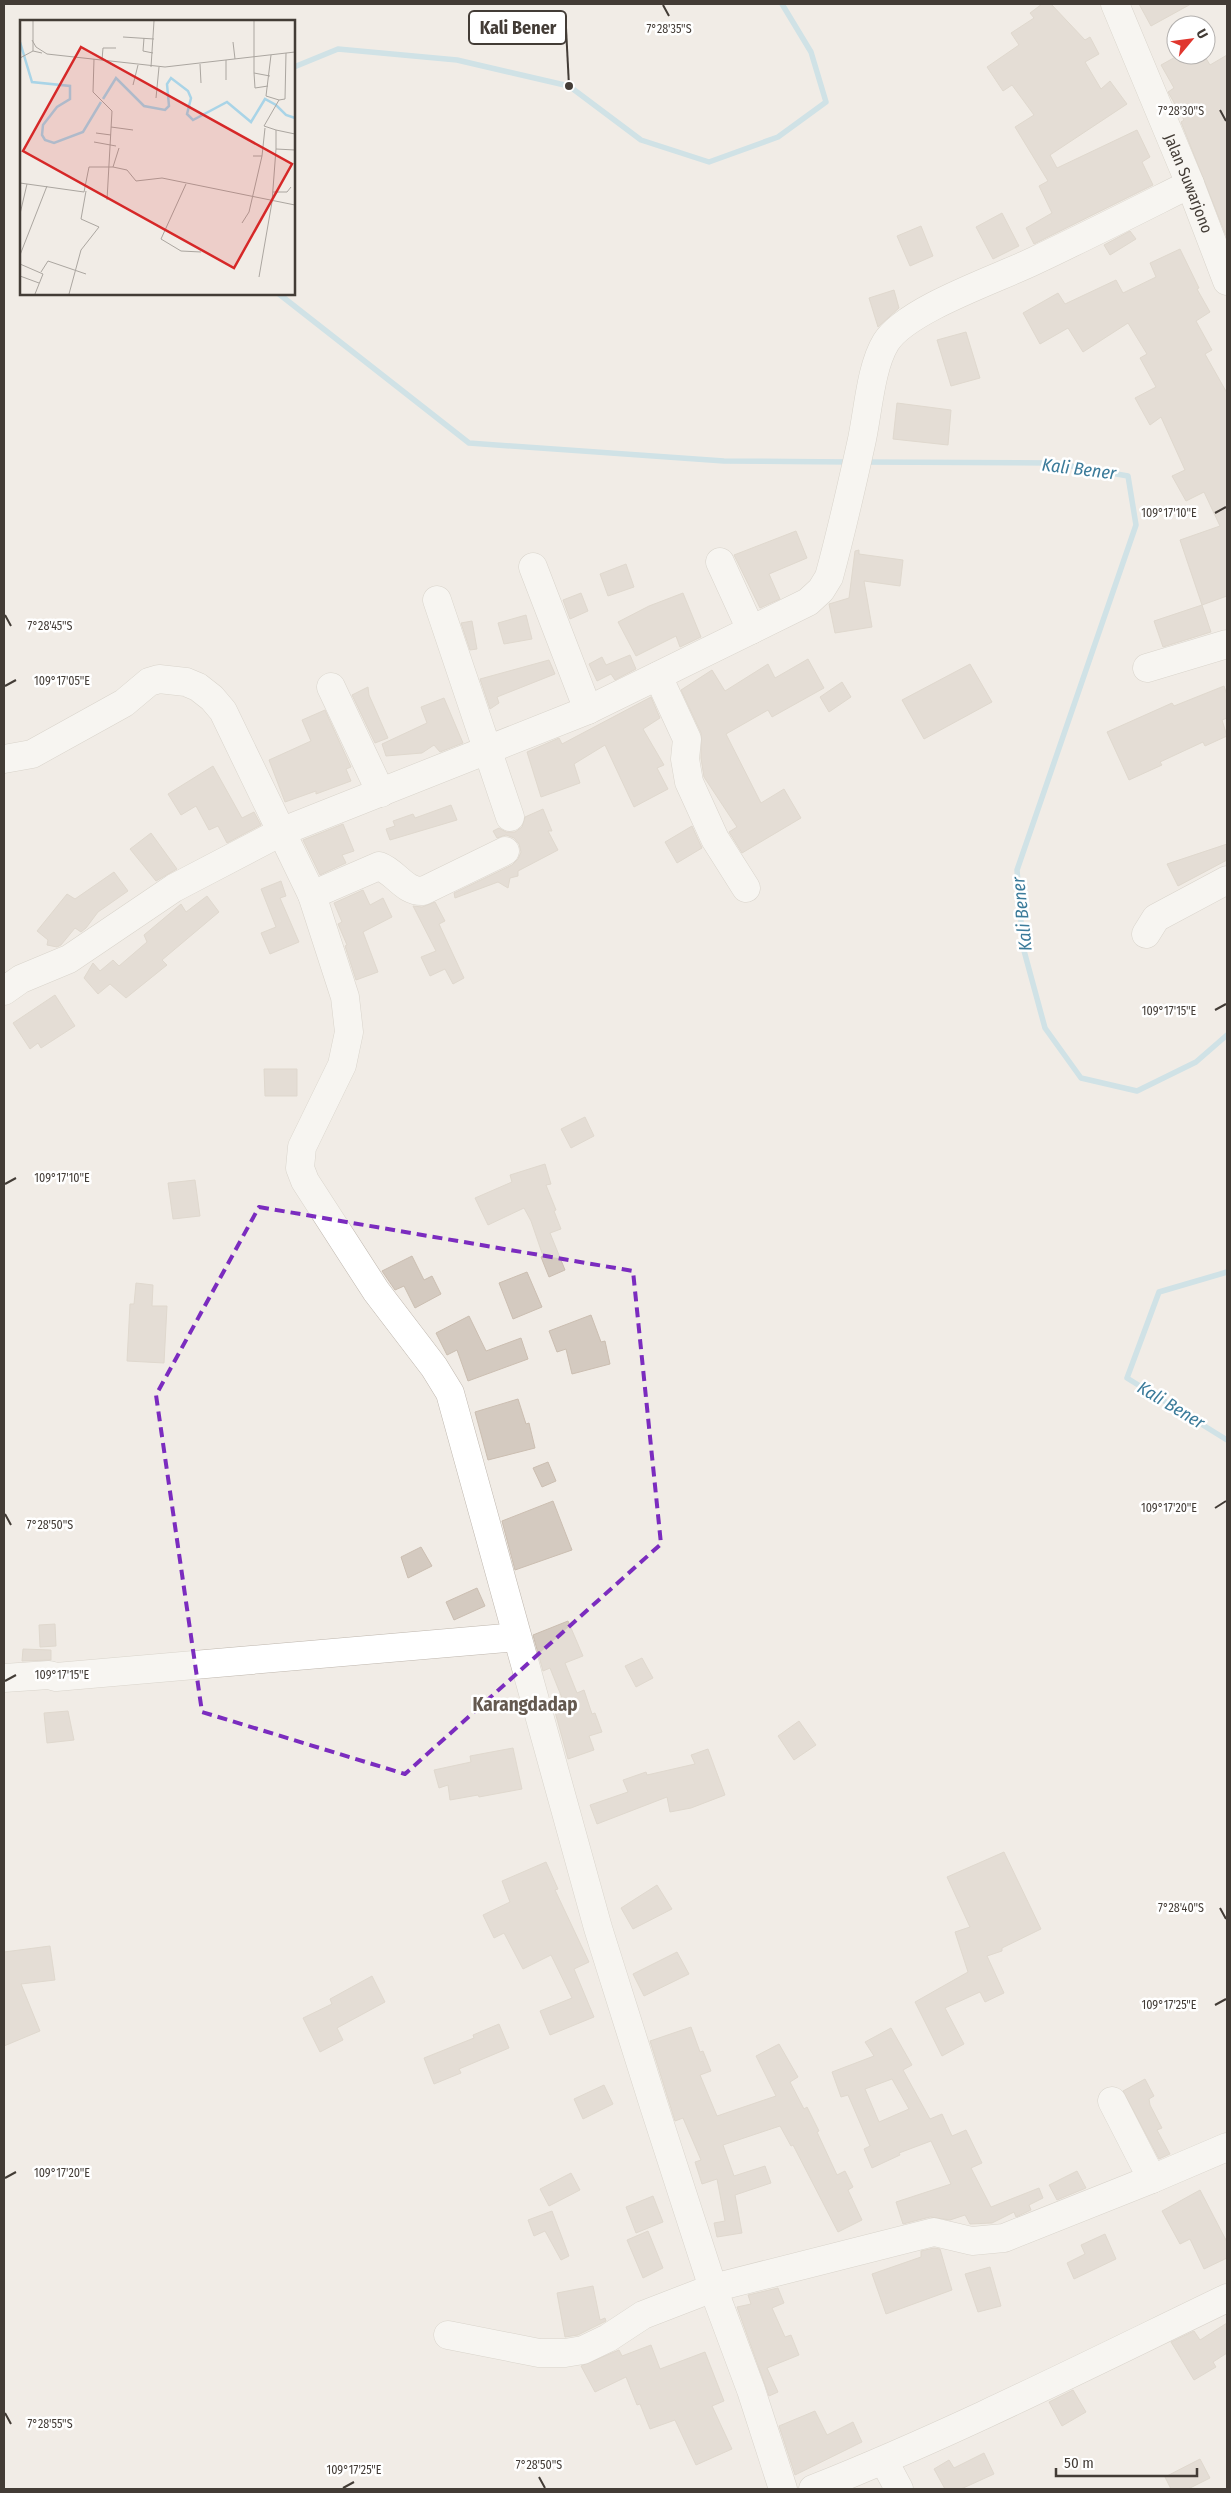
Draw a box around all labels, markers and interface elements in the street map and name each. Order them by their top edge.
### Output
callout: Kali Bener [469,11,566,44]
north arrow [1166,15,1216,65]
text: Kali Bener [480,17,557,39]
inset map [20,20,295,295]
text: 7°28'35"S [646,22,692,36]
text: U [1193,26,1211,42]
text: 7°28'30"S [1158,104,1204,118]
street label: Jalan Suwarjono [1160,131,1217,236]
water label: Kali Bener [1041,454,1118,485]
text: 109°17'10"E [1141,506,1197,520]
text: 7°28'45"S [28,619,73,633]
text: 109°17'05"E [34,674,90,688]
water label: Kali Bener [1007,875,1037,952]
text: 109°17'15"E [1142,1004,1197,1018]
text: 109°17'10"E [34,1171,90,1185]
water label: Kali Bener [1133,1376,1209,1434]
text: 109°17'20"E [1141,1501,1197,1515]
text: 7°28'50"S [27,1518,73,1532]
text: 109°17'15"E [35,1668,90,1682]
district label: Karangdadap [472,1693,578,1716]
text: 7°28'40"S [1158,1901,1204,1915]
text: 109°17'25"E [1142,1998,1197,2012]
text: 109°17'20"E [34,2166,90,2180]
text: 7°28'55"S [27,2417,73,2431]
scale bar [1056,2446,1197,2478]
text: 50 m [1064,2454,1094,2472]
text: 7°28'50"S [516,2458,562,2472]
text: 109°17'25"E [327,2463,382,2477]

